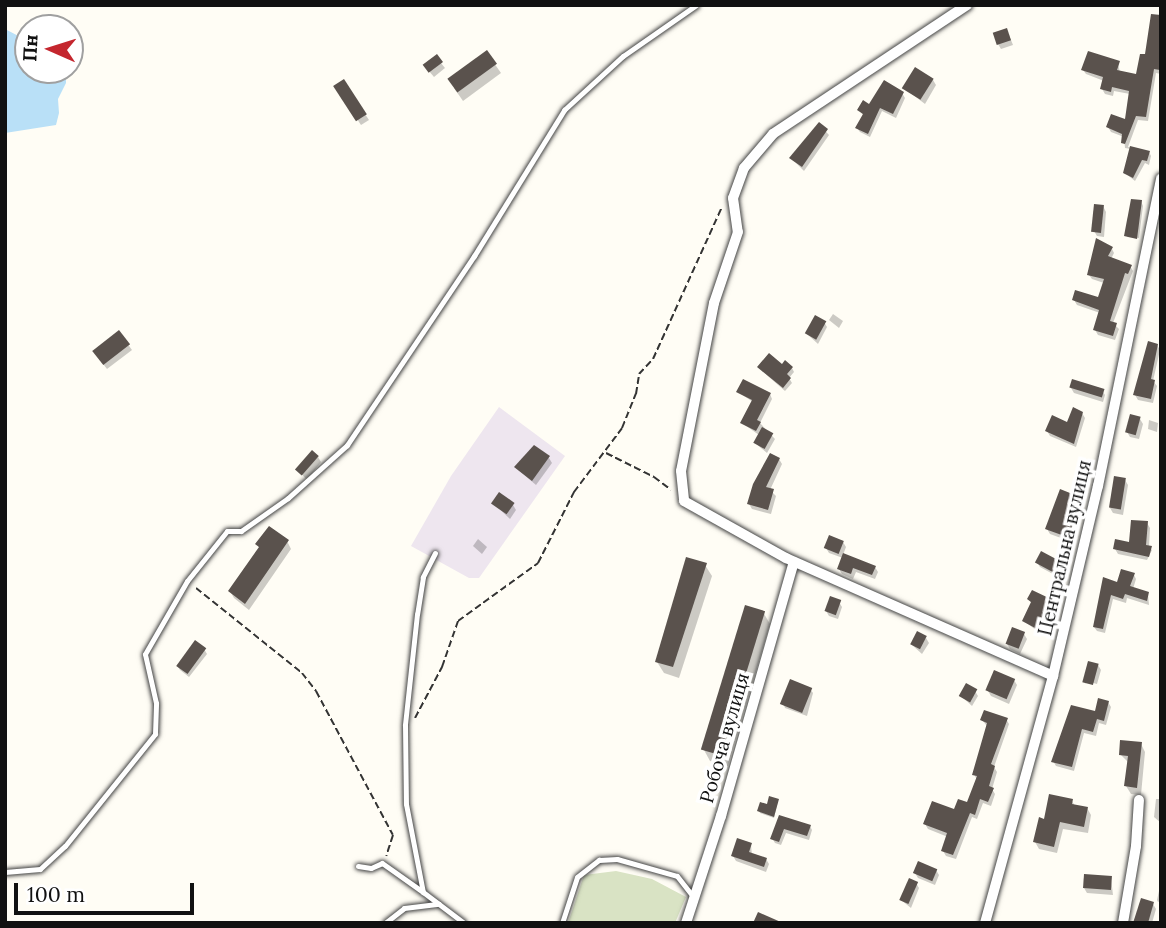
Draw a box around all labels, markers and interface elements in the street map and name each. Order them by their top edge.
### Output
north arrow [14,14,84,84]
text: Пн [17,34,43,62]
street label: Центральна вулиця [1034,458,1096,638]
street label: Робоча вулиця [695,670,755,806]
scale bar [18,869,198,913]
text: 100 m [27,881,85,908]

